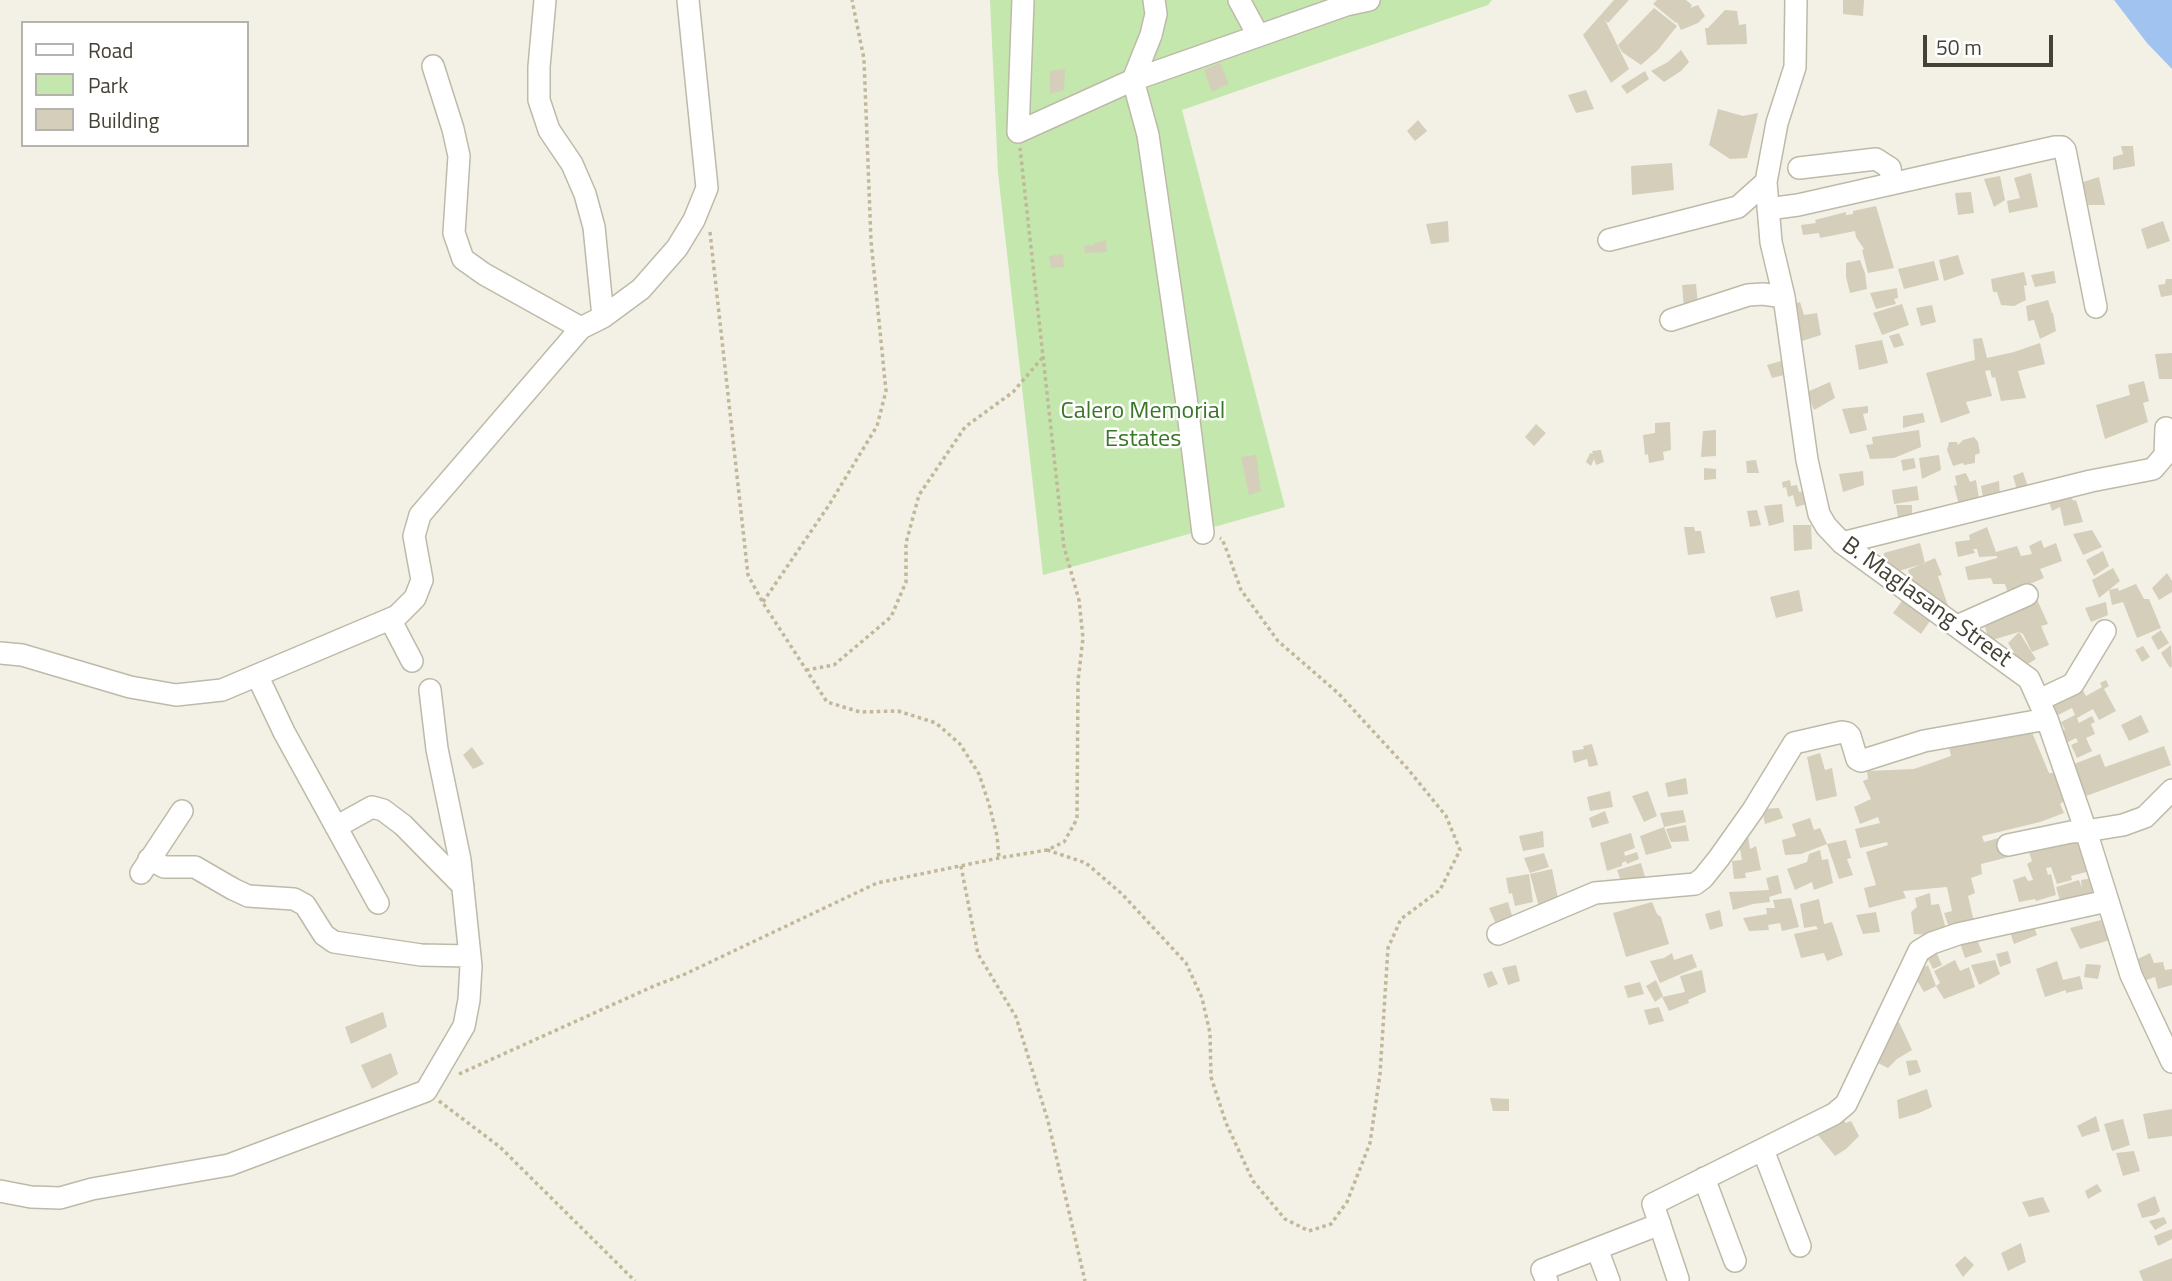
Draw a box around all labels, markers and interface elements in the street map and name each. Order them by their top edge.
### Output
legend [21,21,248,147]
scale bar [1927,21,2056,65]
text: 50 m [1936,31,1982,63]
text: Road [88,34,133,66]
text: Park [88,69,128,101]
text: Building [88,104,159,136]
park label: Calero Memorial Estates [1061,398,1225,454]
street label: B. Maglasang Street [1835,532,2017,674]

